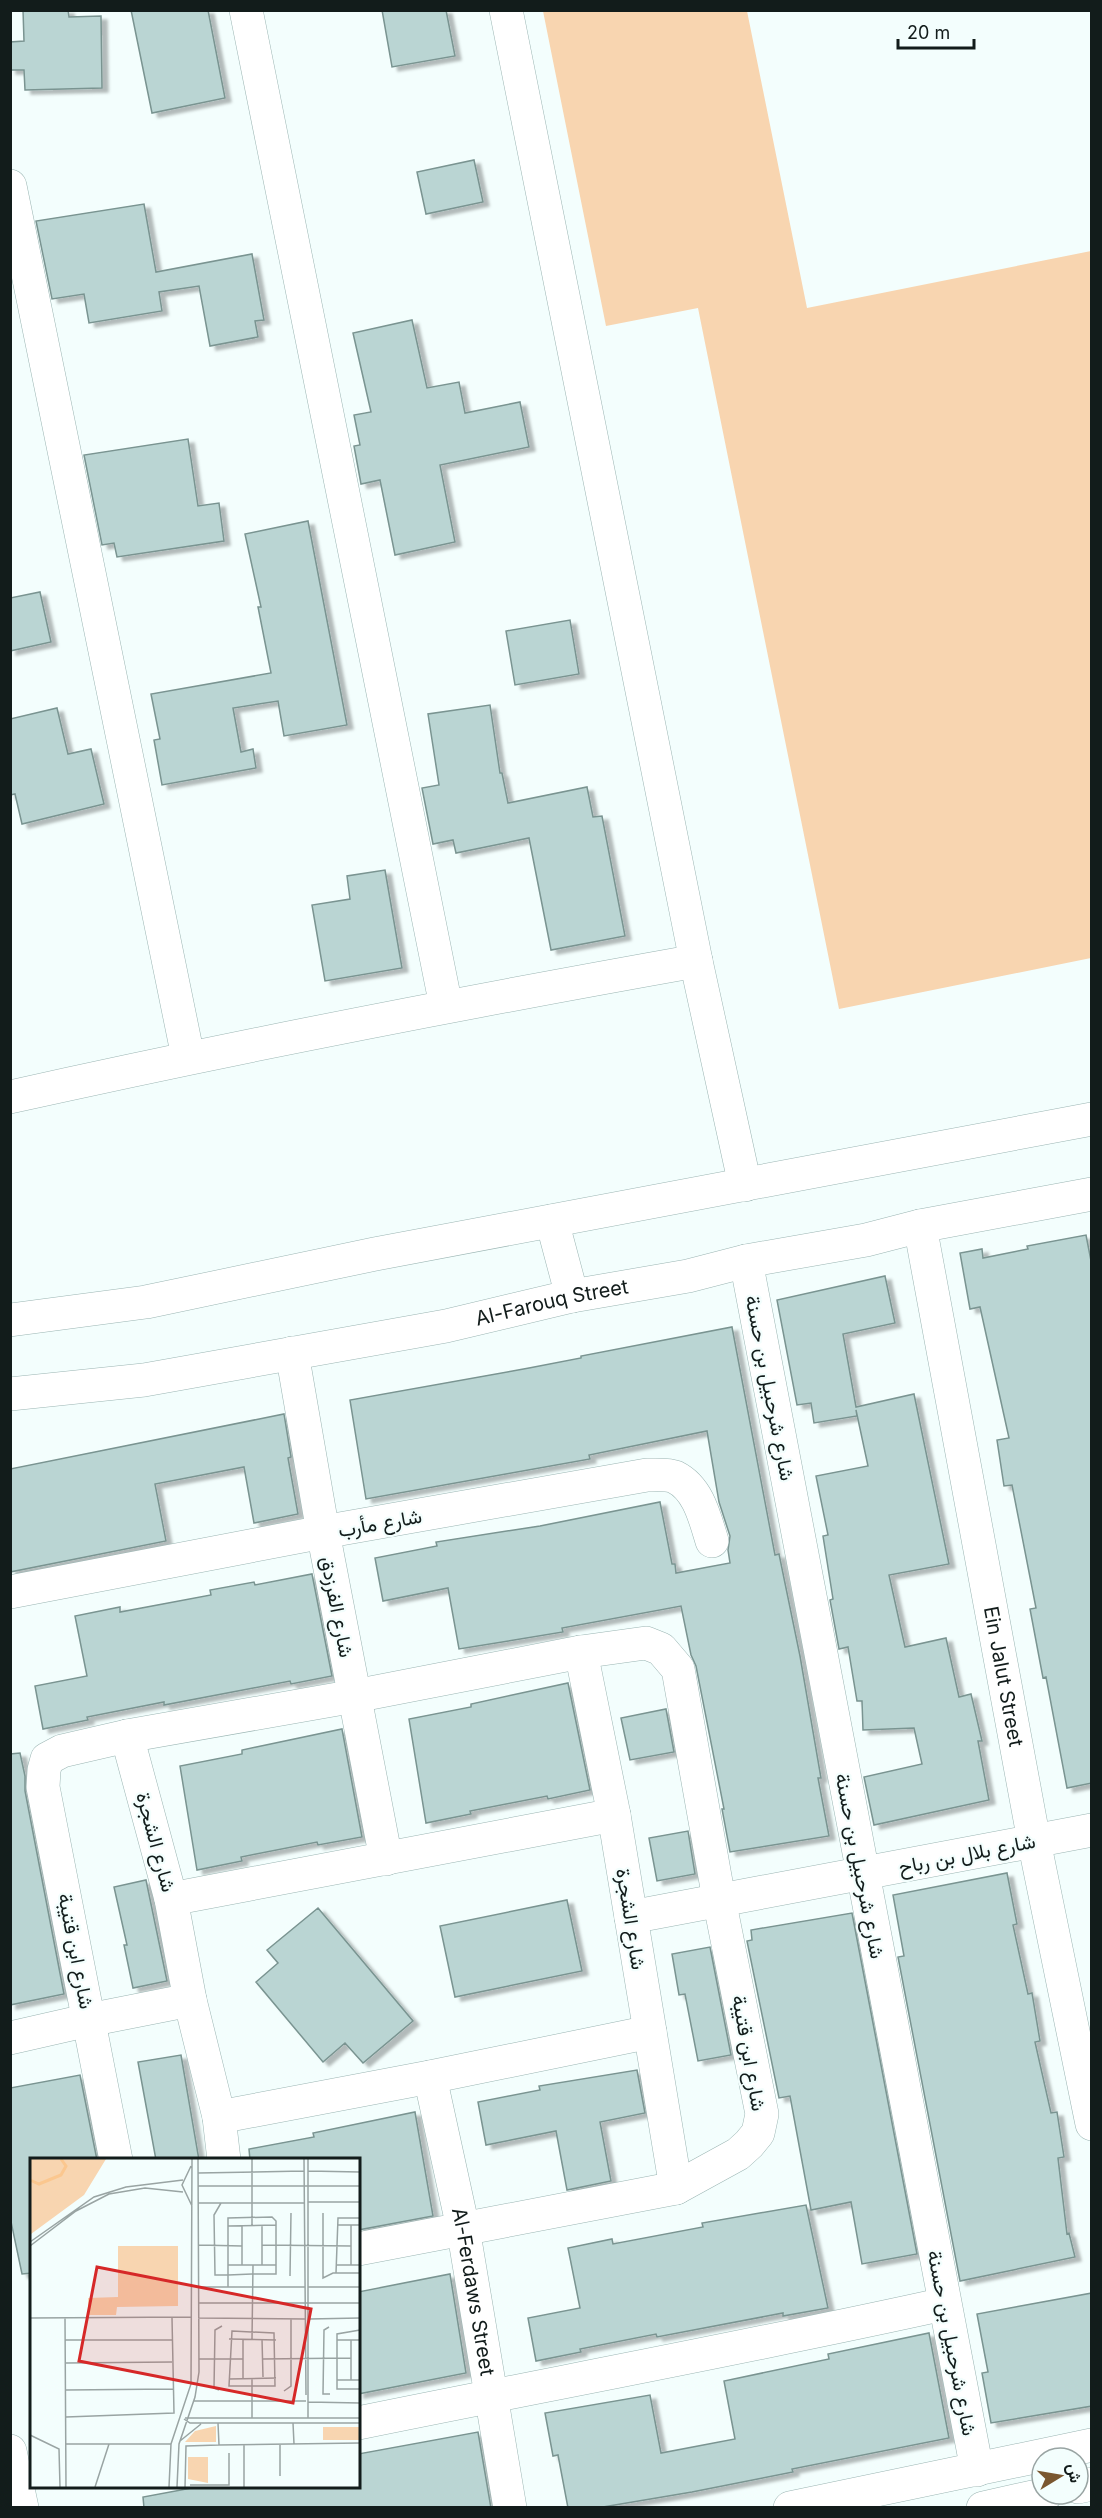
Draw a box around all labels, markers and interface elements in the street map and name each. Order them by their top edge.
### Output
scale bar [898,12,974,50]
text: 20 m [907,22,950,43]
street label: Al-Farouq Street [473,1274,631,1331]
street label: شارع شرحبيل بن حسنة [738,1293,800,1483]
street label: شارع مأرب [336,1504,424,1544]
street label: شارع الفرزدق [313,1554,359,1660]
street label: Ein Jalut Street [979,1604,1028,1749]
street label: شارع شرحبيل بن حسنة [828,1771,890,1961]
street label: شارع الشجرة [129,1790,181,1895]
street label: شارع بلال بن رباح [896,1829,1038,1881]
street label: شارع الشجرة [609,1867,651,1972]
street label: شارع ابن قتيبة [51,1891,99,2011]
street label: شارع ابن قتيبة [725,1993,771,2113]
inset map [30,2158,360,2488]
street label: Al-Ferdaws Street [447,2205,500,2378]
street label: شارع شرحبيل بن حسنة [920,2248,982,2438]
north arrow [1030,2446,1090,2506]
text: ش [1063,2462,1086,2484]

